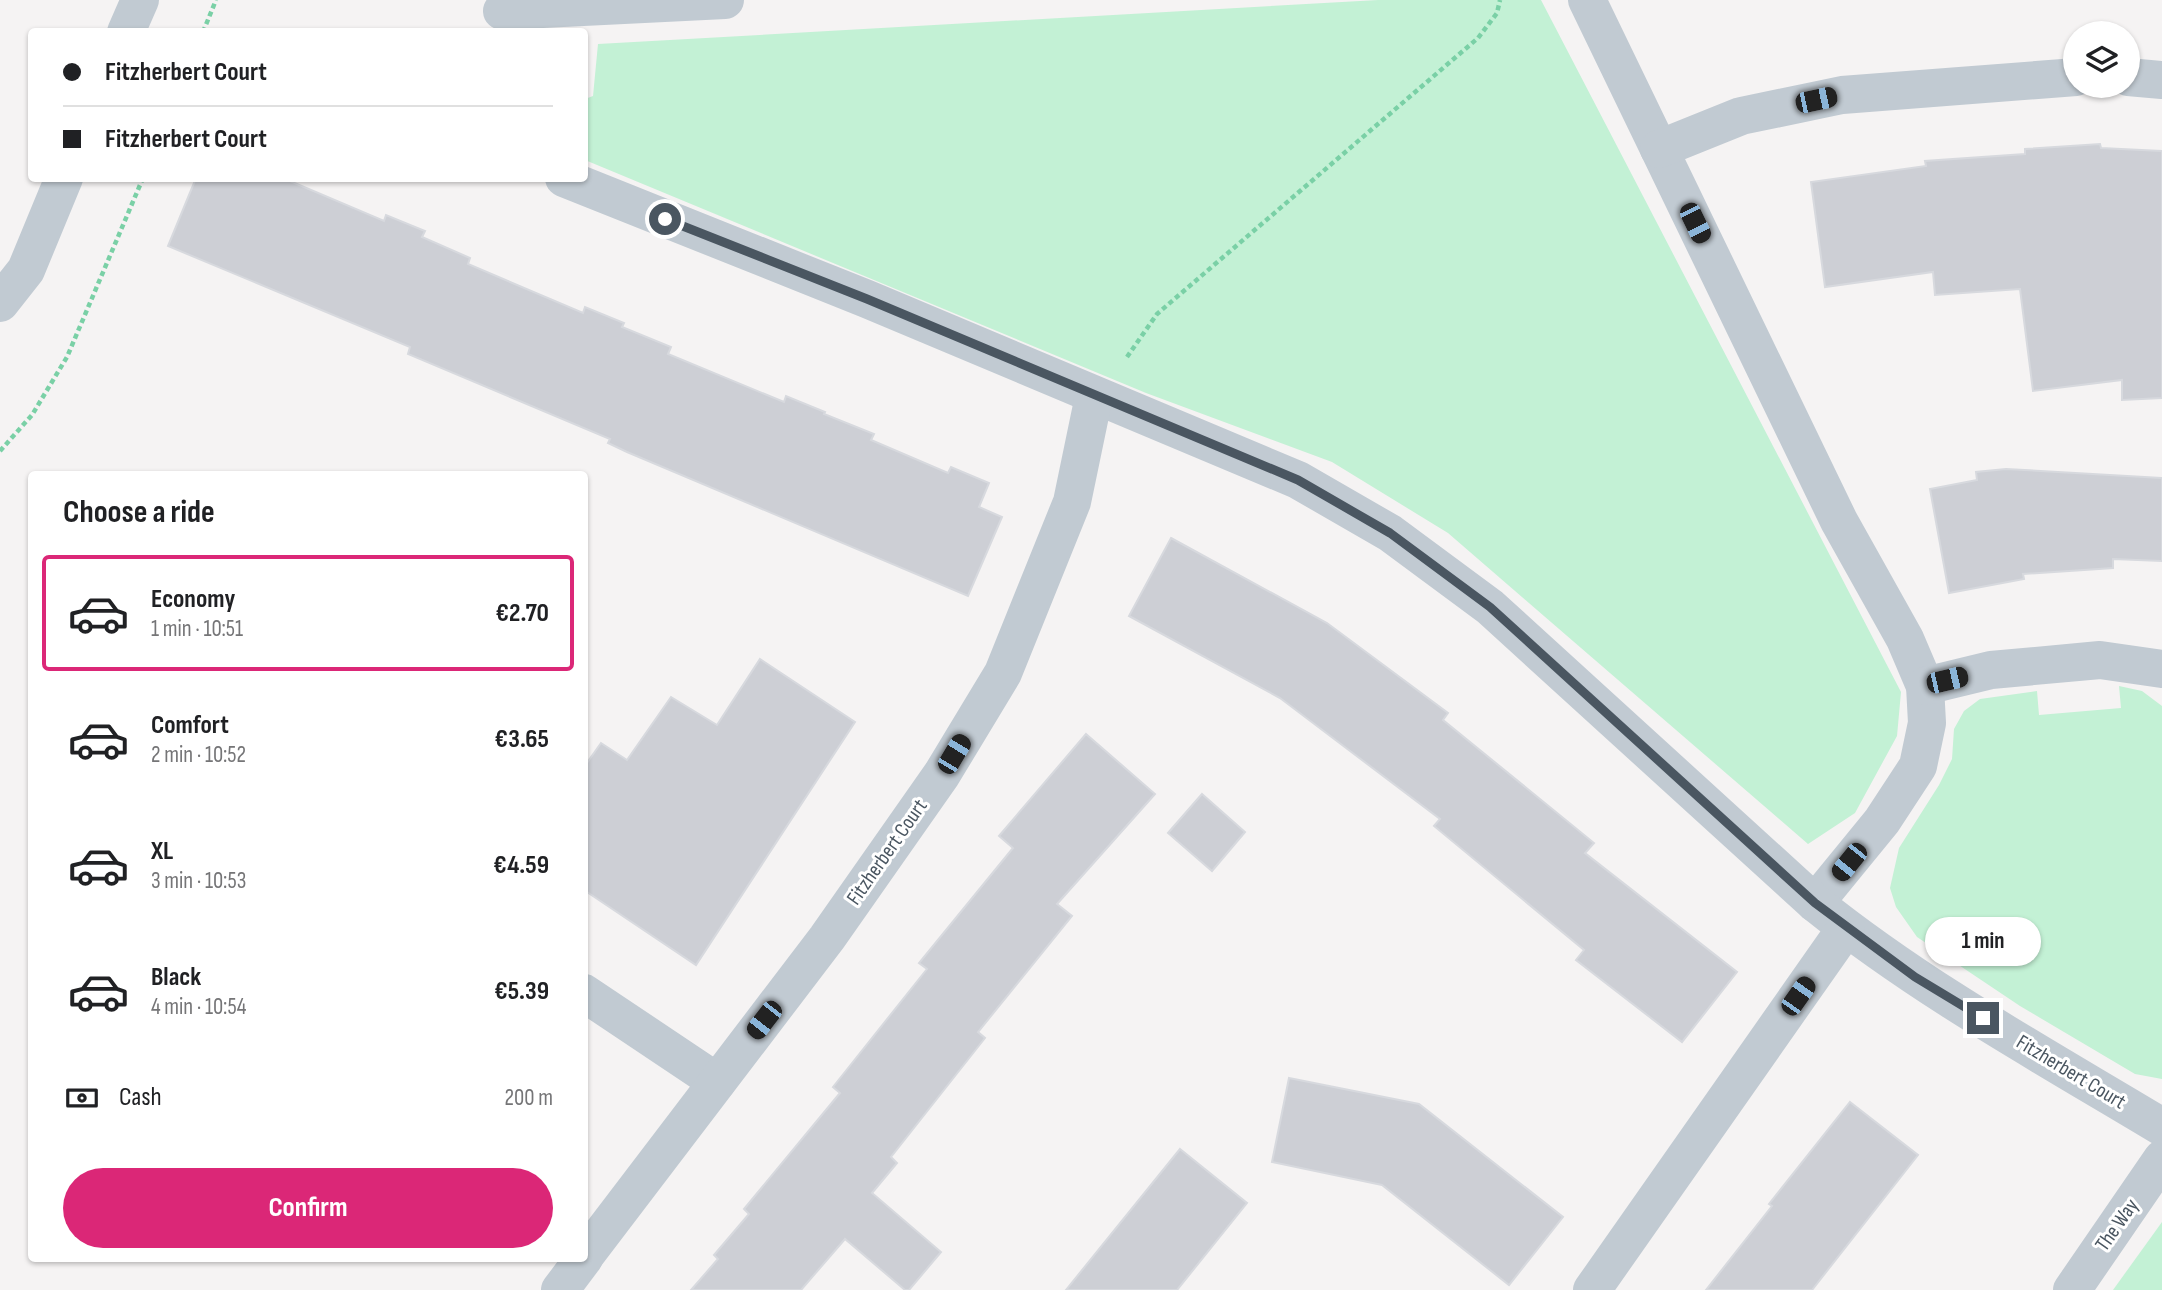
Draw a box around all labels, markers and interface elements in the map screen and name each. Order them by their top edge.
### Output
map controls [2063,21,2140,98]
button: layers [2063,21,2140,98]
text: Fitzherbert Court [105,57,267,88]
car [1794,85,1839,115]
text: Fitzherbert Court [105,124,267,155]
car [1677,200,1714,246]
route start [649,203,681,235]
text: Choose a ride [63,493,215,532]
icon: car [67,582,130,645]
text: Economy [151,584,235,615]
text: €2.70 [495,598,549,629]
text: 1 min · 10:51 [151,615,243,643]
car [1925,665,1970,695]
icon: car [67,708,130,771]
text: Comfort [151,710,229,741]
text: €3.65 [495,724,549,755]
car [935,731,974,777]
text: 2 min · 10:52 [151,741,246,769]
street label: Fitzherbert Court [841,794,933,910]
icon: car [67,834,130,897]
text: XL [151,836,173,867]
car [1828,839,1871,885]
text: €4.59 [493,850,549,881]
text: 3 min · 10:53 [151,867,246,895]
callout: 1 min [1925,916,2041,965]
text: 1 min [1962,927,2004,955]
icon: car [67,960,130,1023]
text: Black [151,962,201,993]
car [1778,973,1819,1019]
text: €5.39 [494,976,549,1007]
text: 4 min · 10:54 [151,993,246,1021]
car [743,997,786,1043]
route end [1967,1002,1999,1034]
street label: Fitzherbert Court [2012,1030,2130,1114]
icon: cash [63,1079,101,1117]
text: Cash [119,1082,162,1113]
text: 200 m [505,1084,553,1112]
button: Confirm [63,1168,553,1248]
street label: The Way [2090,1194,2144,1256]

